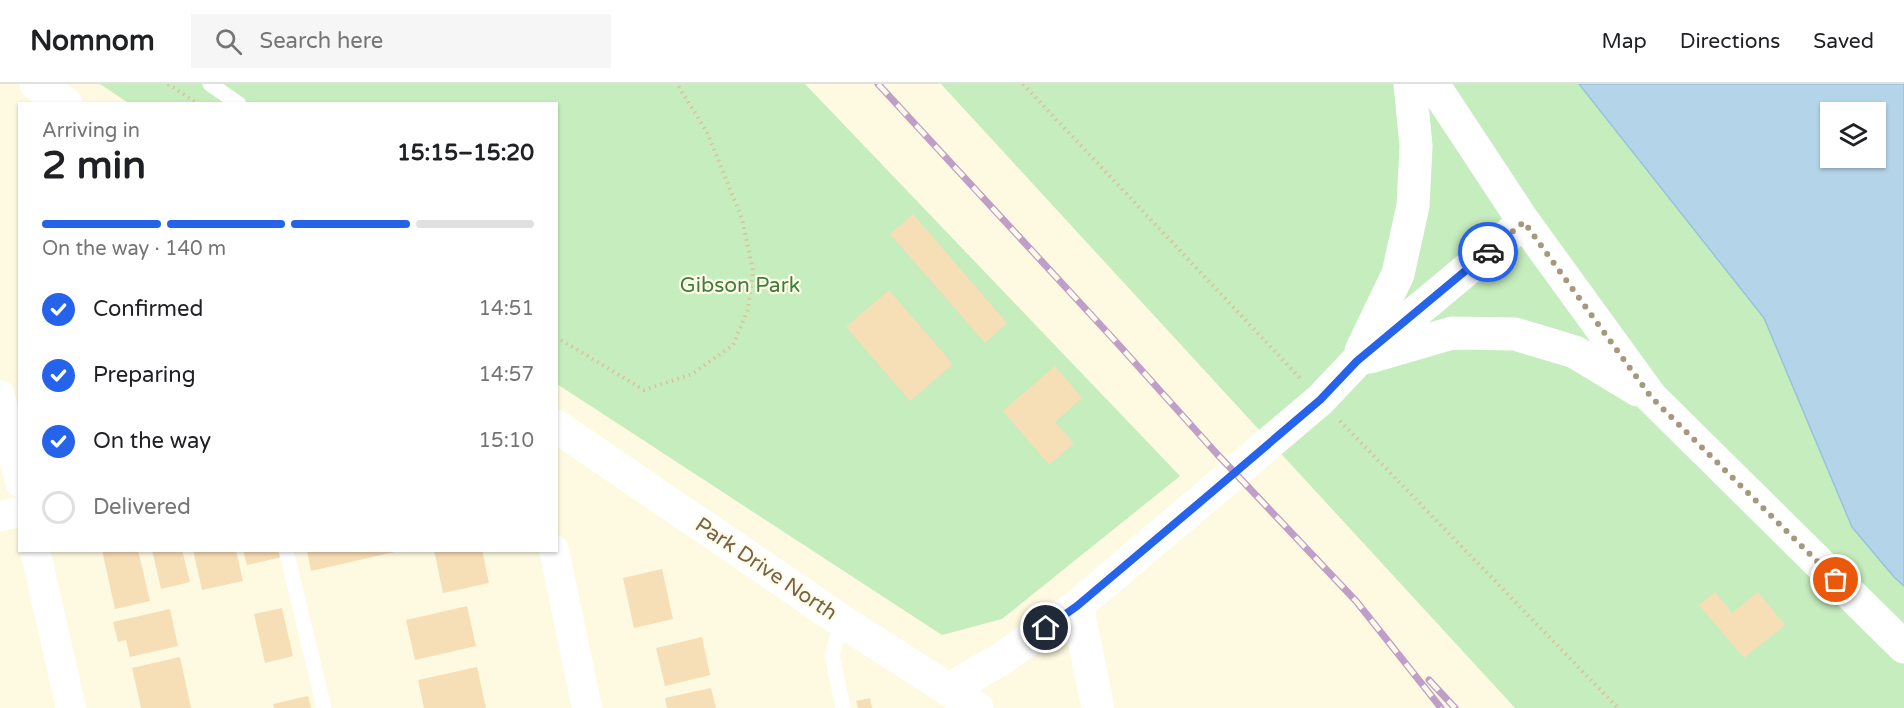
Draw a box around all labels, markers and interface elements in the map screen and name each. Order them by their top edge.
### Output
search box [191,14,611,68]
text: Nomnom [30,24,155,58]
icon: search [212,25,245,58]
text: Search here [260,28,383,54]
text: Map [1601,29,1647,54]
text: Directions [1680,29,1780,54]
text: Saved [1813,29,1874,54]
map controls [1820,102,1886,168]
button: layers [1820,102,1886,168]
text: Arriving in [42,119,140,143]
text: 15:15–15:20 [397,140,534,166]
text: 2 min [42,142,146,189]
courier [1458,222,1518,282]
icon: car [1472,236,1505,269]
text: On the way · 140 m [42,237,226,261]
park label: Gibson Park [680,273,800,298]
icon: check [42,293,75,326]
text: Confirmed [93,296,203,322]
text: 14:51 [479,297,534,321]
icon: check [42,359,75,392]
text: Preparing [93,362,196,388]
text: 14:57 [479,363,534,387]
icon: check [42,425,75,458]
text: On the way [93,428,211,454]
text: 15:10 [479,429,534,453]
text: Delivered [93,494,191,520]
street label: Park Drive North [690,512,842,626]
pin [1810,554,1861,605]
icon: bag [1819,563,1852,596]
pin [1020,602,1071,653]
icon: home [1029,611,1062,644]

